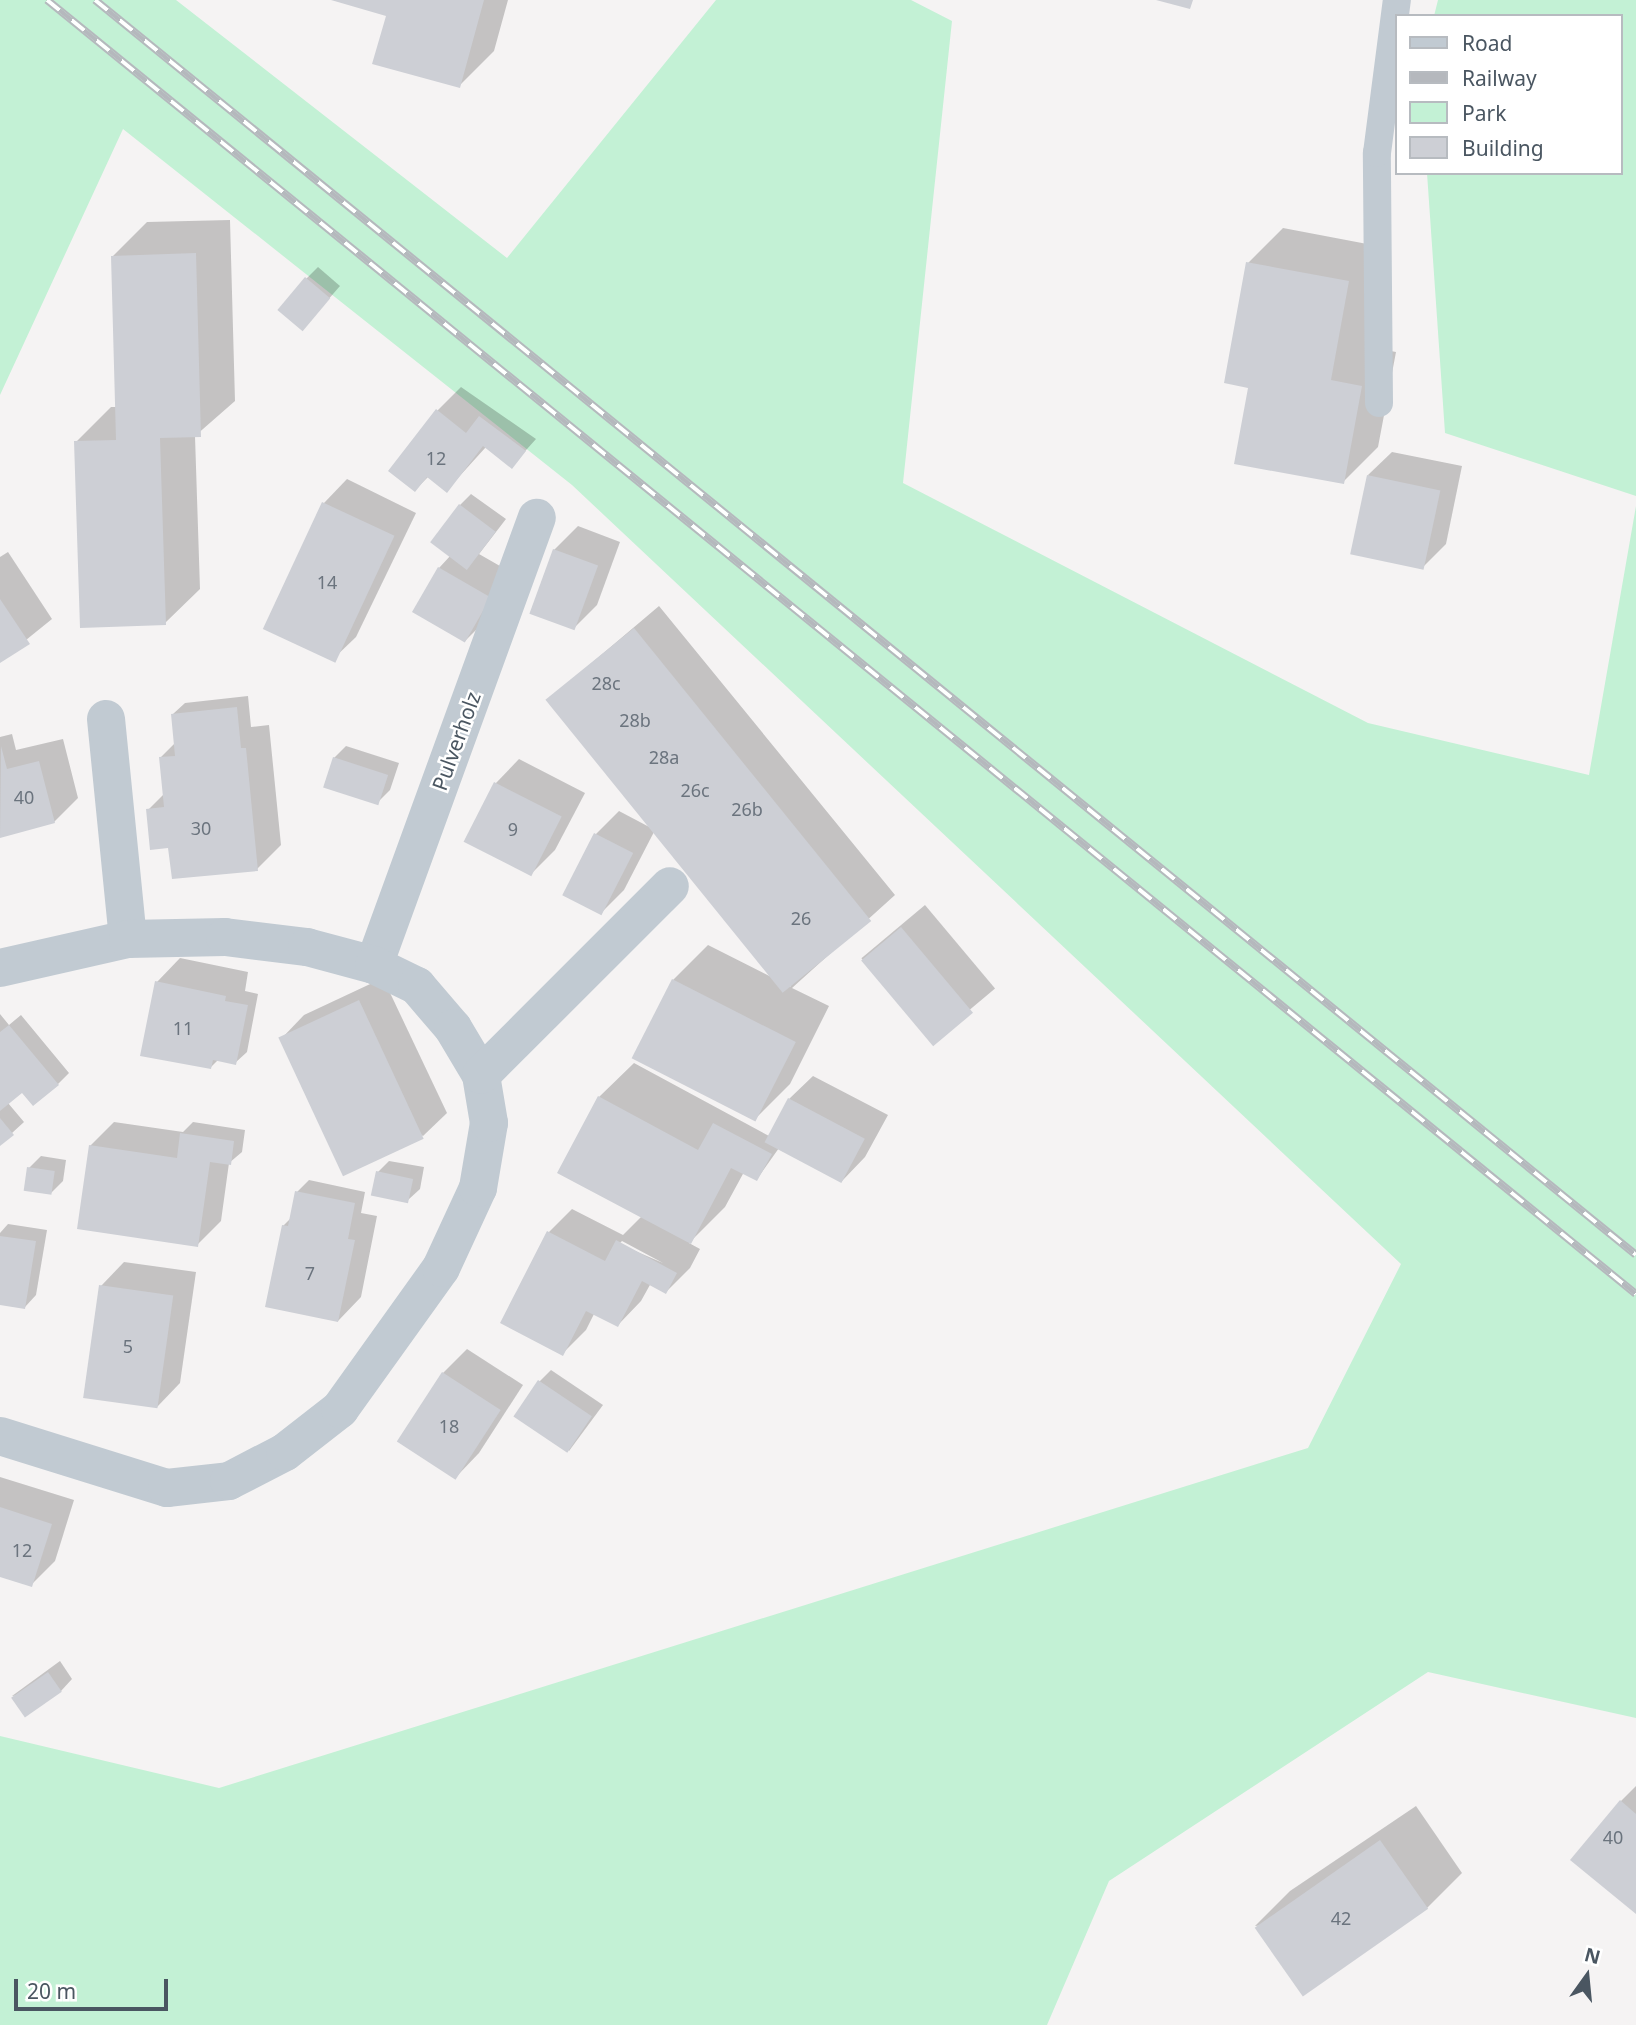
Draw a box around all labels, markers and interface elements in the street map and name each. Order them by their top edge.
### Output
legend [1394,14,1622,175]
text: Road [1462,29,1512,57]
text: Railway [1462,64,1537,92]
text: Park [1462,99,1506,127]
text: Building [1462,134,1544,162]
house number: 12 [426,447,446,469]
house number: 14 [317,571,337,593]
house number: 28c [591,672,621,694]
street label: Pulverholz [427,688,485,794]
house number: 28b [619,709,651,731]
house number: 28a [649,746,679,768]
house number: 26c [680,779,710,801]
house number: 40 [14,786,34,808]
house number: 26b [731,798,763,820]
house number: 30 [191,817,211,839]
house number: 9 [508,818,518,840]
house number: 26 [791,907,811,929]
house number: 11 [173,1017,193,1039]
house number: 7 [305,1262,315,1284]
house number: 5 [123,1335,133,1357]
house number: 18 [439,1415,459,1437]
house number: 12 [12,1539,32,1561]
house number: 40 [1603,1826,1623,1848]
house number: 42 [1331,1907,1351,1929]
north arrow [1552,1941,1622,2011]
text: N [1582,1941,1603,1970]
scale bar [18,1966,172,2010]
text: 20 m [27,1977,76,2005]

